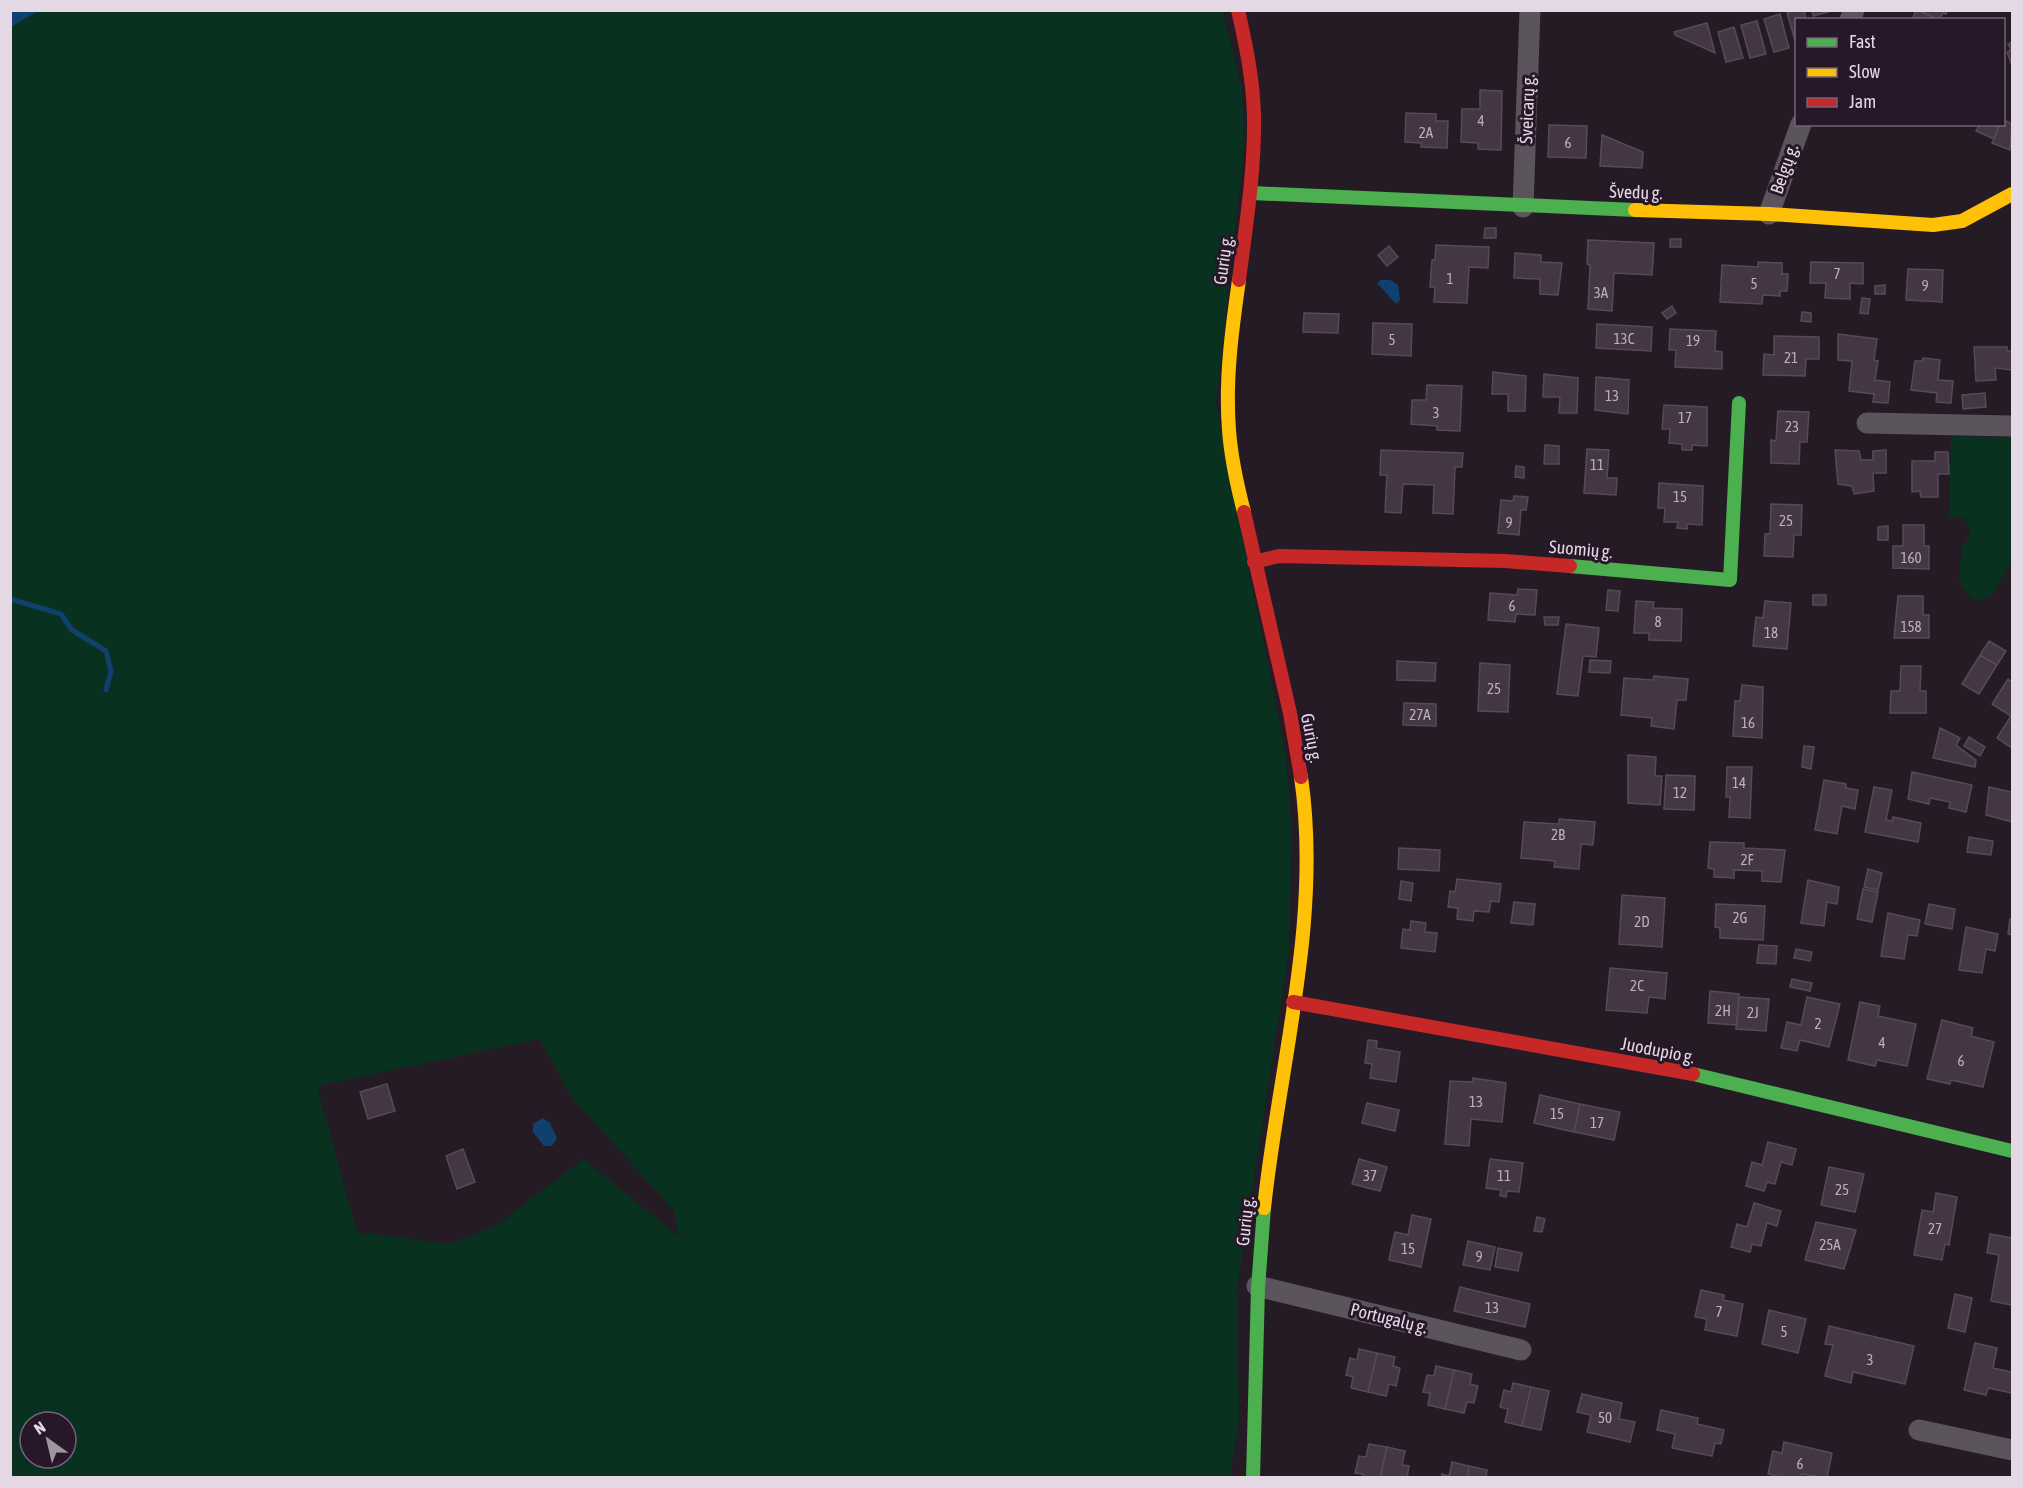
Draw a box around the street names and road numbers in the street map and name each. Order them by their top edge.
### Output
street label: Šveicarų g. [1515,74,1539,144]
street label: Belgų g. [1766,141,1802,197]
street label: Švedų g. [1609,181,1663,203]
street label: Gurių g. [1209,234,1237,286]
street label: Suomių g. [1548,536,1614,562]
street label: Gurių g. [1297,712,1327,764]
street label: Juodupio g. [1619,1033,1697,1067]
street label: Gurių g. [1232,1195,1258,1247]
street label: Portugalų g. [1348,1298,1430,1338]

